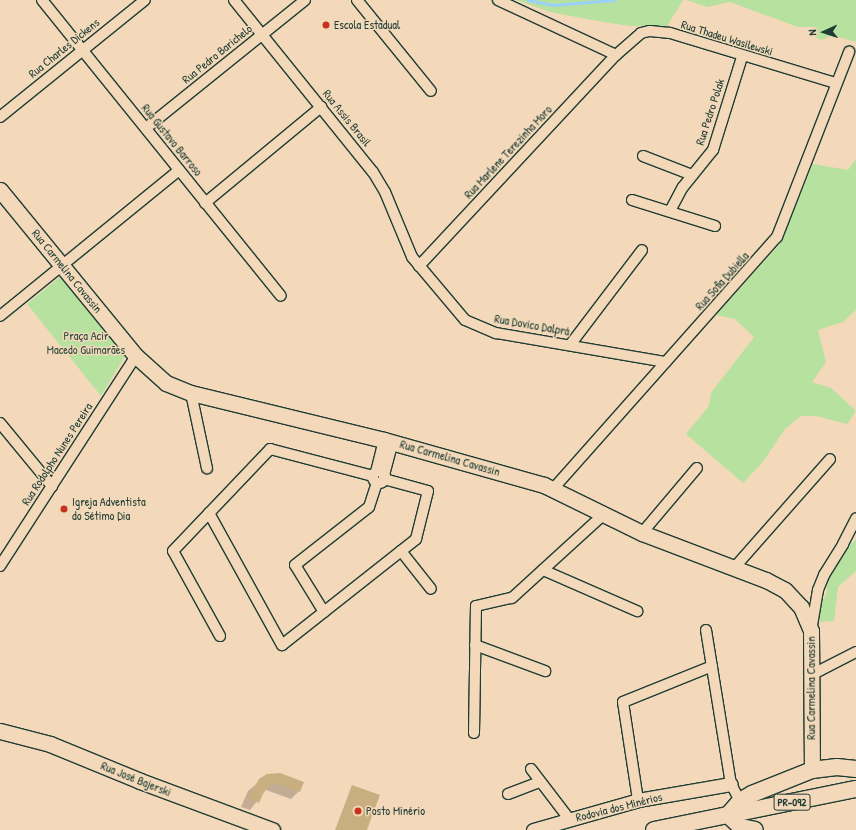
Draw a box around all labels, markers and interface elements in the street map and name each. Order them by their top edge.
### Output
north arrow [804,12,844,52]
street label: Rua Charles Dickens [26,15,102,81]
street label: Rua Thadeu Wasilewski [679,17,775,59]
place label: Escola Estadual [334,18,400,32]
marker: Escola Estadual [321,20,331,30]
street label: Rua Pedro Barichelo [179,21,255,87]
text: N [805,29,819,36]
street label: Rua Pedro Polak [693,77,727,147]
street label: Rua Assis Brasil [320,87,374,149]
street label: Rua Gustavo Barroso [139,101,205,179]
street label: Rua Marlene Terezinha Moro [461,102,555,202]
street label: Rua Carmelina Cavassin [29,226,105,316]
street label: Rua Sofia Dubiella [692,249,752,313]
street label: Rua Dovico Dalprá [493,311,571,339]
park label: Praça Acir Macedo Guimarães [47,329,125,357]
street label: Rua Rodolpho Nunes Pereira [19,400,95,508]
street label: Rua Carmelina Cavassin [398,437,502,479]
place label: Igreja Adventista do Sétimo Dia [72,495,146,523]
marker: Igreja Adventista do Sétimo Dia [59,504,69,514]
street label: Rua Carmelina Cavassin [804,636,818,740]
street label: Rua José Bajerski [99,758,173,800]
street label: Rodovia dos Minérios [574,789,664,825]
road number: PR-092 [773,793,811,811]
place label: Posto Minério [366,804,425,818]
marker: Posto Minério [353,806,363,816]

